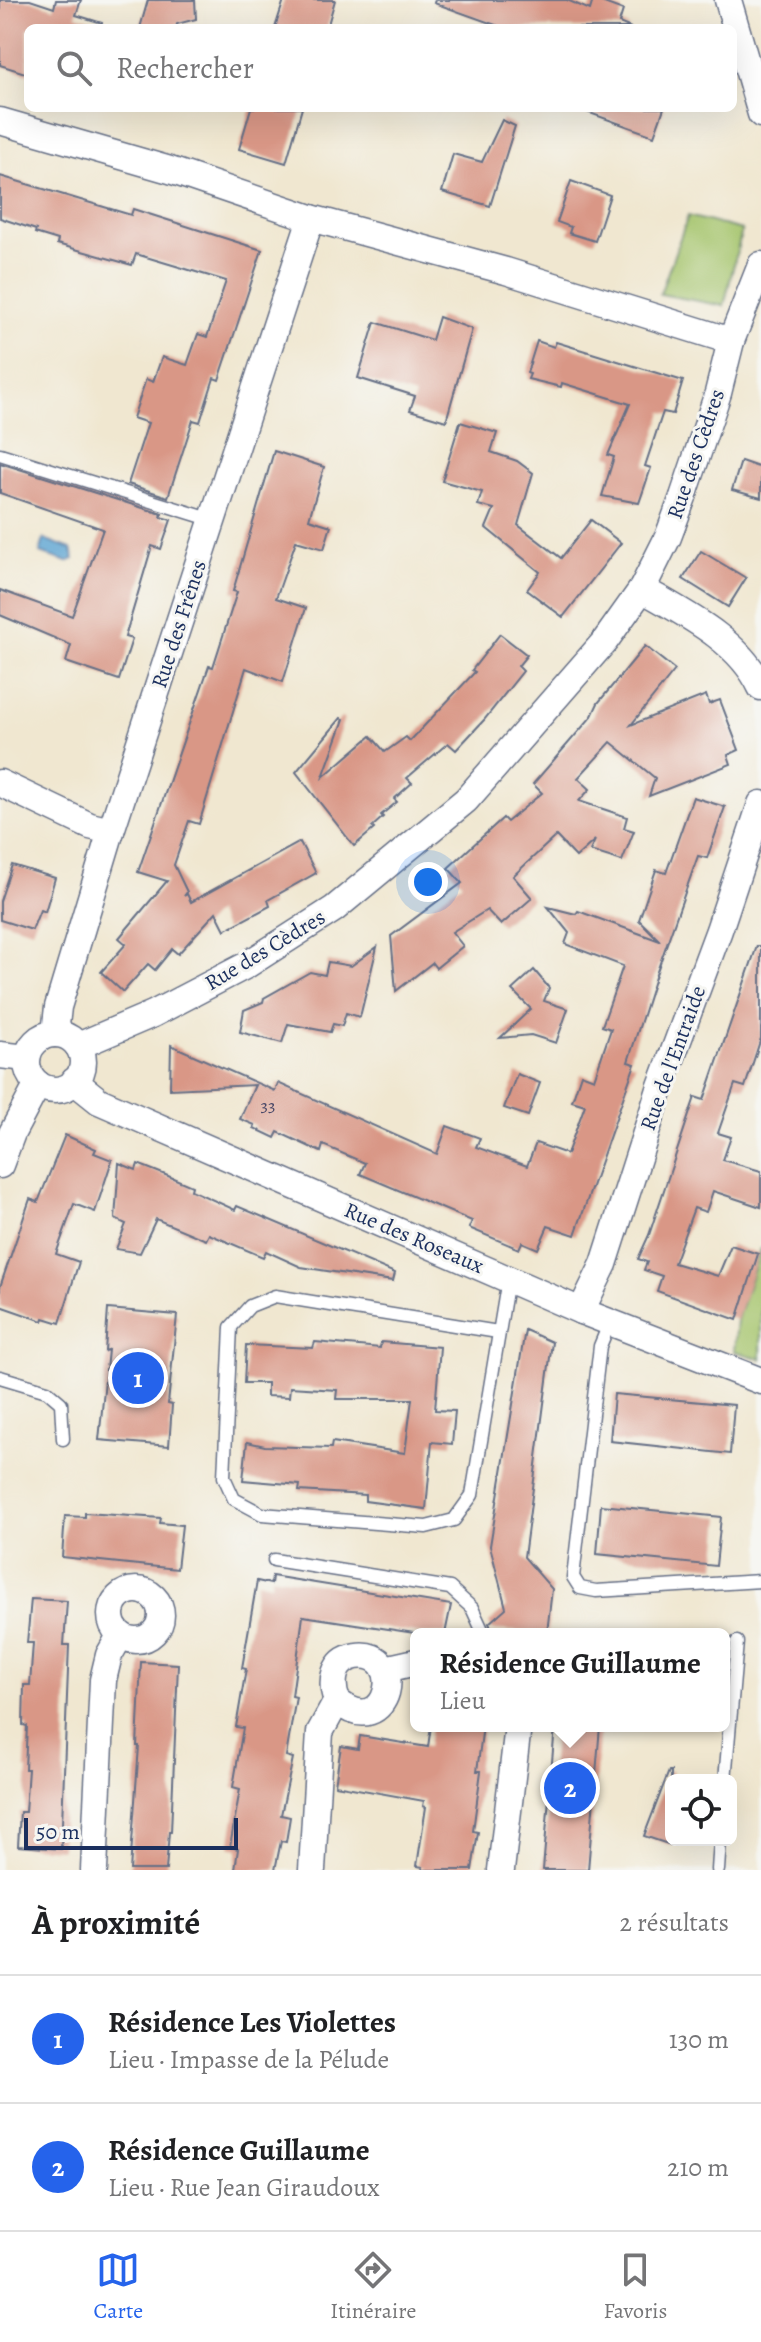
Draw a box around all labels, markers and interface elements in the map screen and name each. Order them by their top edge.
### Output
search box [24,24,737,112]
icon: search [52,46,96,90]
text: Rechercher [116,48,254,88]
street label: Rue des Cèdres [660,385,732,523]
street label: Rue des Frênes [144,556,214,692]
your location [408,862,448,902]
street label: Rue des Cèdres [199,902,331,998]
street label: Rue de l'Entraide [633,981,713,1135]
house number: 33 [261,1093,275,1117]
street label: Rue des Roseaux [340,1195,489,1281]
pin: 1 [112,1348,164,1408]
popup [410,1628,730,1732]
text: Résidence Guillaume [439,1643,701,1683]
text: Lieu [439,1683,485,1718]
pin: 2 [544,1758,596,1818]
map controls [665,1774,737,1846]
button: locate [665,1774,737,1846]
scale bar [24,1814,238,1850]
text: 50 m [36,1817,80,1847]
text: À proximité [32,1899,200,1946]
text: 2 résultats [620,1905,729,1940]
text: Résidence Les Violettes [108,2002,396,2042]
text: 1 [53,2022,63,2057]
text: 130 m [669,2022,729,2057]
text: Lieu · Impasse de la Pélude [108,2042,389,2077]
text: Résidence Guillaume [108,2130,370,2170]
text: 2 [52,2150,64,2185]
text: 210 m [667,2150,729,2185]
text: Lieu · Rue Jean Giraudoux [108,2170,380,2205]
tab: Carte [94,2248,143,2326]
tab: Itinéraire [330,2248,416,2326]
tab: Favoris [603,2248,667,2326]

